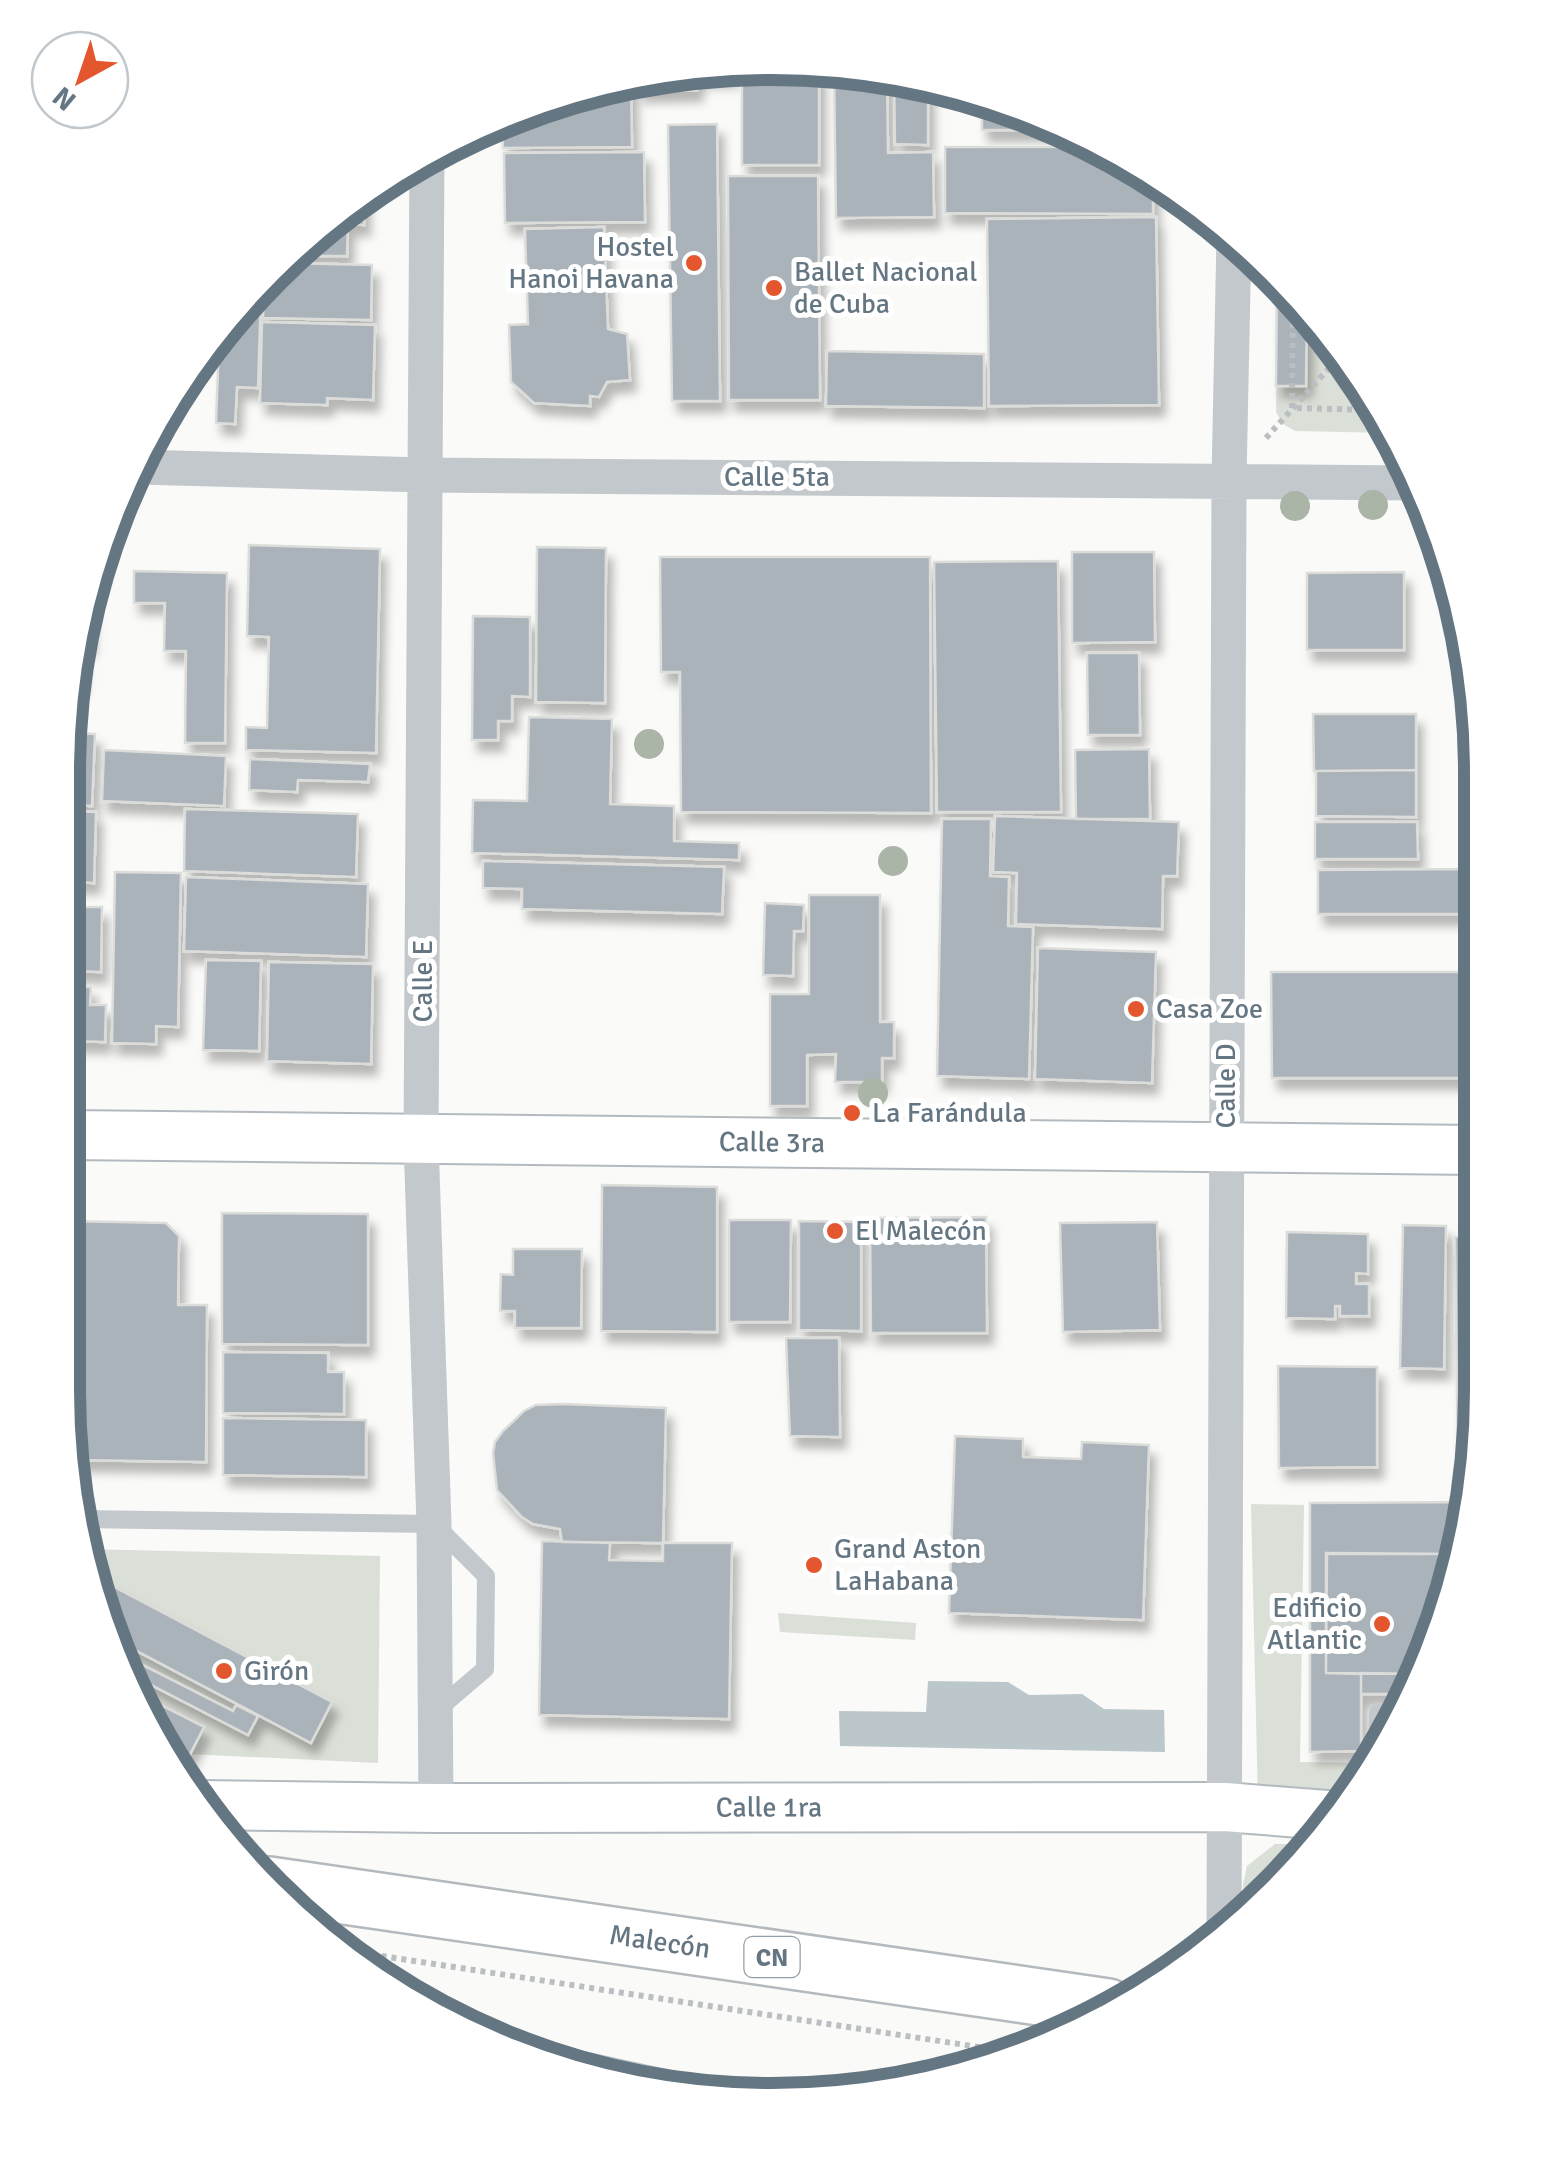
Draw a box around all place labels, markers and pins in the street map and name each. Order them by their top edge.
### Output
place label: Hostel Hanoi Havana [508,230,674,296]
marker: Hostel Hanoi Havana [683,252,705,274]
place label: Ballet Nacional de Cuba [794,255,977,321]
marker: Ballet Nacional de Cuba [763,277,785,299]
place label: Casa Zoe [1156,992,1263,1026]
marker: Casa Zoe [1125,998,1147,1020]
place label: La Farándula [872,1096,1027,1130]
marker: La Farándula [841,1102,863,1124]
place label: El Malecón [855,1214,987,1248]
marker: El Malecón [824,1220,846,1242]
place label: Grand Aston LaHabana [834,1532,981,1598]
marker: Grand Aston LaHabana [803,1554,825,1576]
place label: Edificio Atlantic [1267,1591,1362,1657]
marker: Edificio Atlantic [1371,1613,1393,1635]
place label: Girón [244,1654,309,1688]
marker: Girón [213,1660,235,1682]

